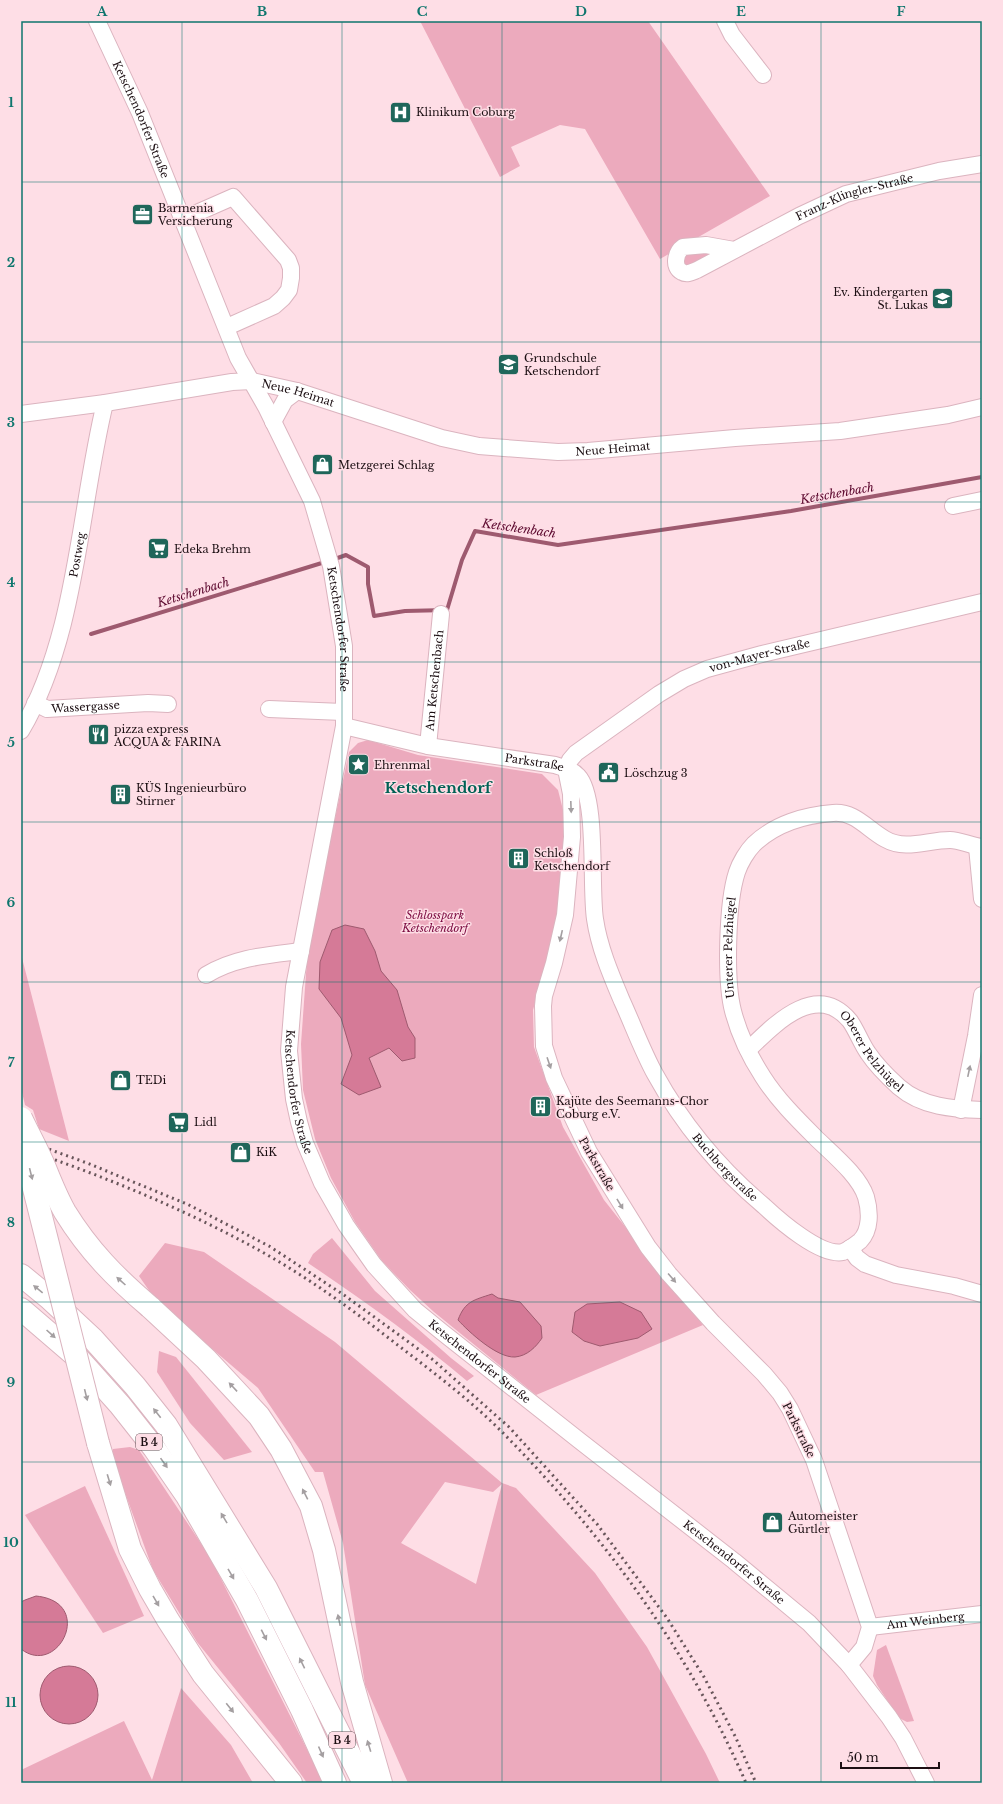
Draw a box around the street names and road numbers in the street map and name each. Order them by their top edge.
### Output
street label: Ketschendorfer Straße [110,59,172,180]
street label: Franz-Klingler-Straße [793,171,915,224]
street label: Neue Heimat [260,376,337,410]
street label: Neue Heimat [575,438,652,458]
street label: Postweg [66,531,88,579]
street label: Ketschendorfer Straße [324,565,351,692]
street label: Am Ketschenbach [422,629,446,732]
street label: von-Mayer-Straße [708,636,811,675]
street label: Wassergasse [50,698,120,716]
street label: Parkstraße [504,751,566,775]
street label: Unterer Pelzhügel [721,895,739,999]
street label: Oberer Pelzhügel [837,1007,907,1095]
street label: Ketschendorfer Straße [282,1029,316,1156]
street label: Buchbergstraße [689,1130,761,1204]
street label: Parkstraße [576,1135,618,1193]
street label: Ketschendorfer Straße [426,1317,533,1406]
street label: Parkstraße [780,1400,818,1460]
road number: B 4 [136,1434,162,1450]
street label: Ketschendorfer Straße [680,1517,788,1607]
street label: Am Weinberg [885,1609,966,1632]
road number: B 4 [329,1732,355,1748]

